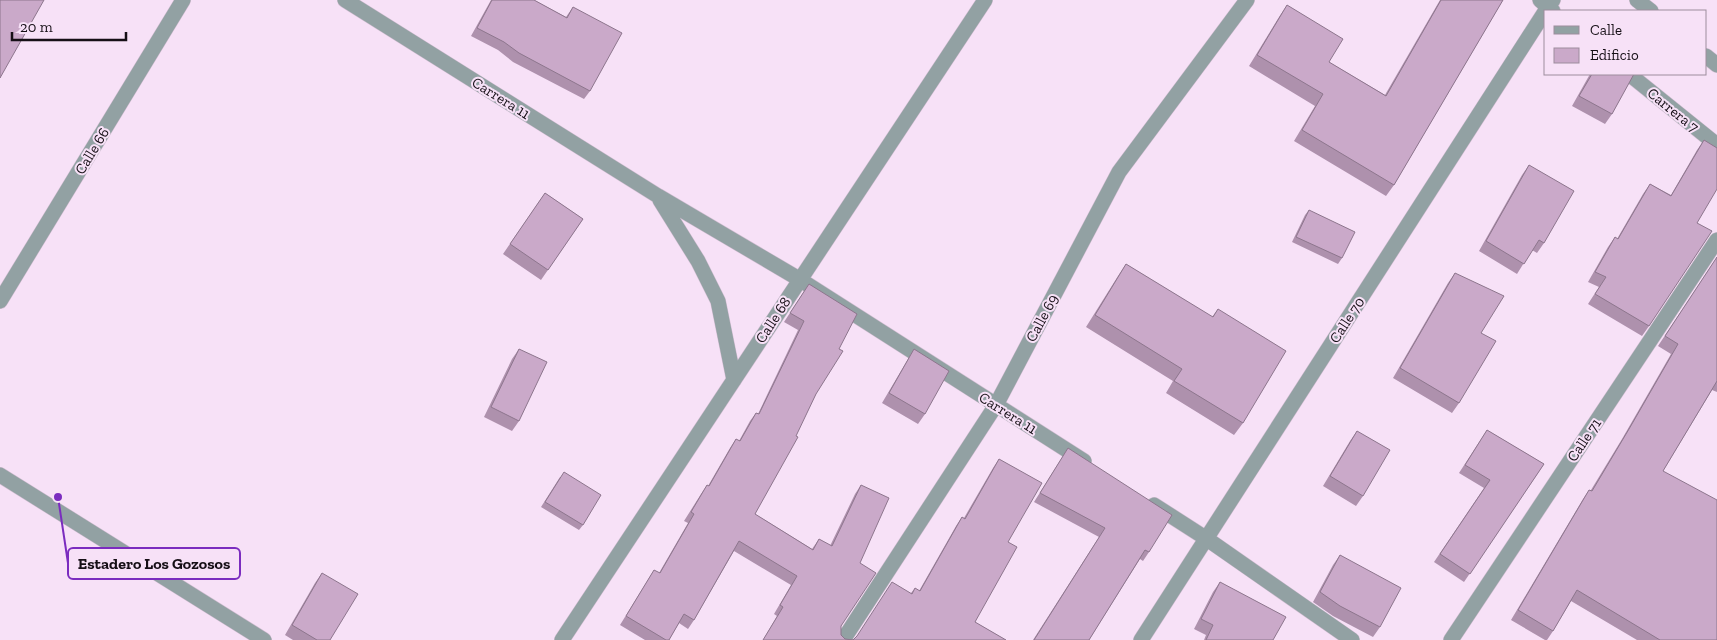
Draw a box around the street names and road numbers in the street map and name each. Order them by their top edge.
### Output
street label: Carrera 11 [469,73,534,123]
street label: Carrera 7 [1644,84,1702,136]
street label: Calle 66 [71,124,113,178]
street label: Calle 69 [1022,291,1062,345]
street label: Calle 68 [751,294,795,346]
street label: Calle 70 [1326,294,1368,346]
street label: Carrera 11 [976,388,1041,438]
street label: Calle 71 [1563,415,1605,465]

